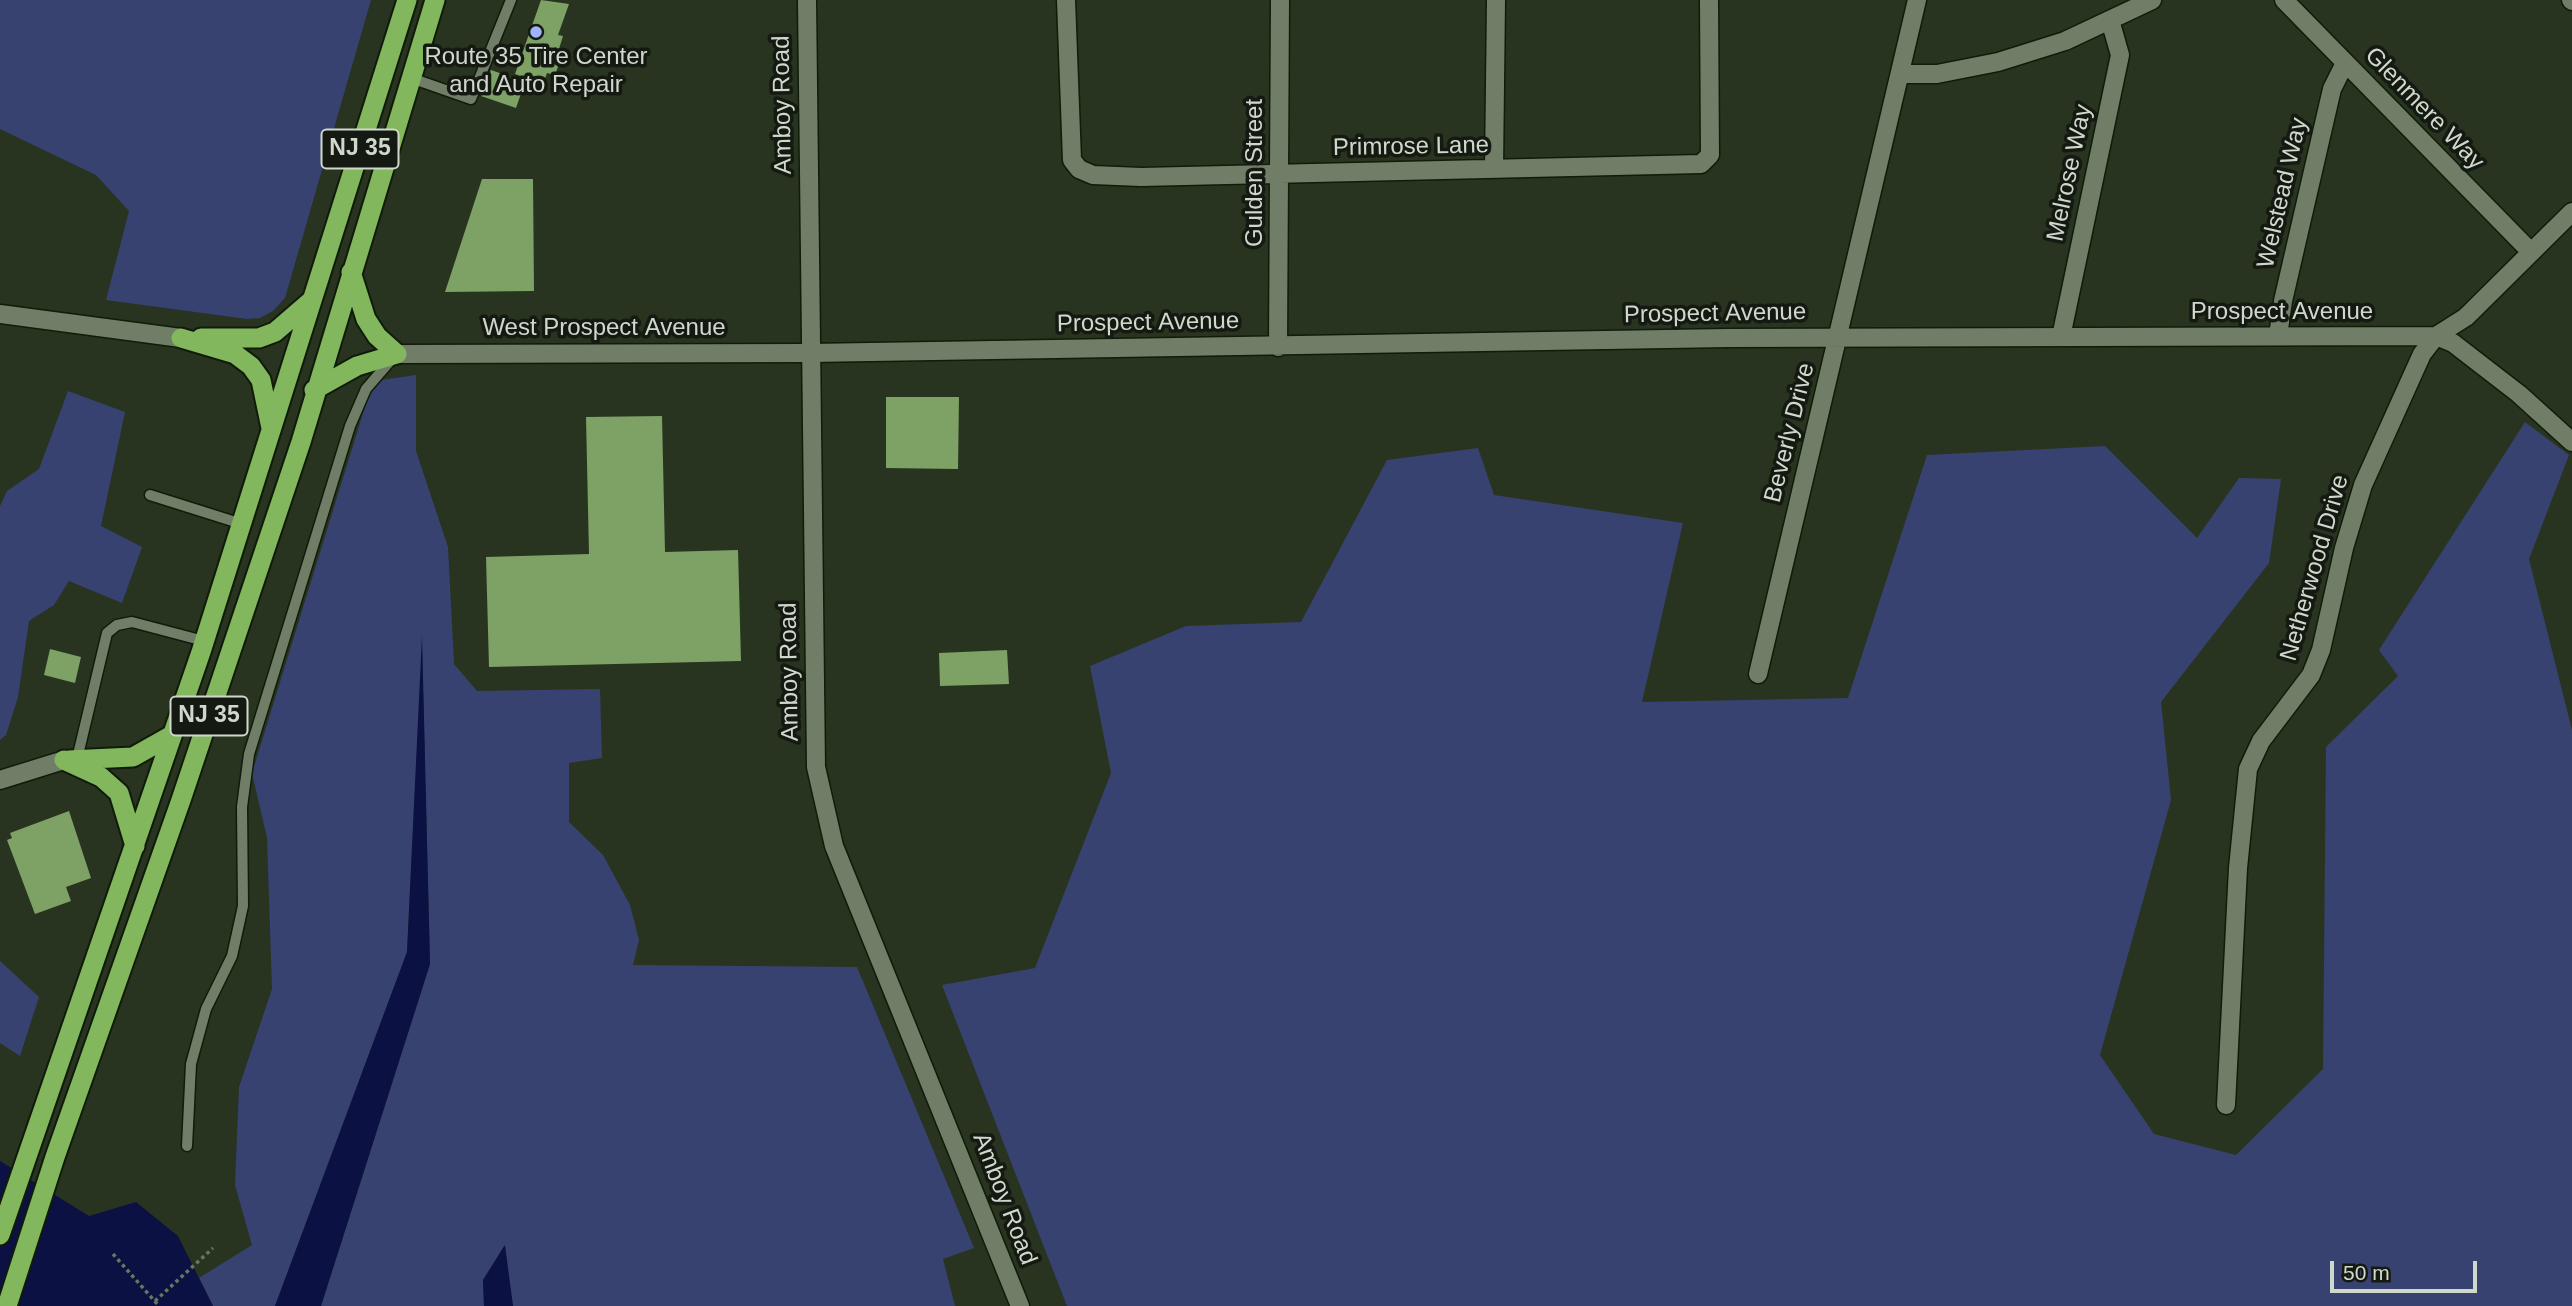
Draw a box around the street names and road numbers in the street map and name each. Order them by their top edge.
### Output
street label: Amboy Road [767,35,799,175]
street label: Glenmere Way [2358,42,2490,176]
street label: Gulden Street [1241,99,1269,247]
street label: Melrose Way [2041,102,2099,244]
street label: Welstead Way [2252,115,2314,271]
road number: NJ 35 [322,130,398,168]
street label: Primrose Lane [1333,131,1489,163]
street label: Prospect Avenue [1624,298,1806,330]
street label: Prospect Avenue [2191,298,2373,326]
street label: Prospect Avenue [1057,307,1239,339]
street label: West Prospect Avenue [482,314,726,342]
street label: Beverly Drive [1759,360,1821,506]
street label: Netherwood Drive [2275,472,2355,664]
street label: Amboy Road [774,602,806,742]
road number: NJ 35 [170,696,248,736]
street label: Amboy Road [966,1129,1042,1269]

